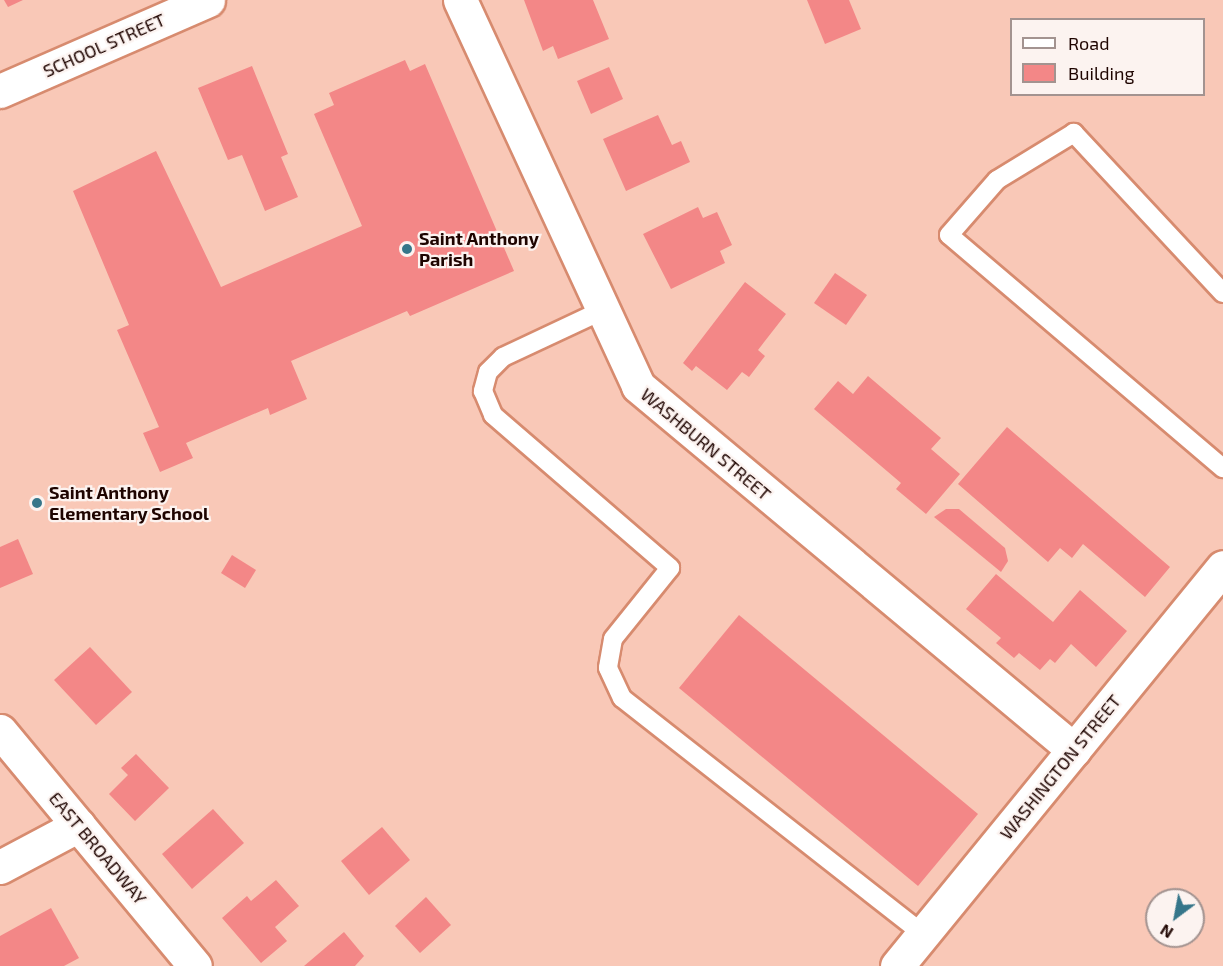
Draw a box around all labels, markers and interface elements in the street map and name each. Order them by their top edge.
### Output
street label: SCHOOL STREET [39,8,169,82]
legend [1010,18,1205,96]
text: Road [1068,32,1109,54]
text: Building [1068,62,1135,84]
place label: Saint Anthony Parish [419,228,539,270]
marker: Saint Anthony Parish [400,242,414,256]
street label: WASHBURN STREET [637,383,775,505]
place label: Saint Anthony Elementary School [49,482,209,524]
marker: Saint Anthony Elementary School [30,496,44,510]
street label: WASHINGTON STREET [995,690,1125,844]
street label: EAST BROADWAY [45,787,151,909]
north arrow [1145,888,1205,948]
text: N [1156,921,1176,943]

